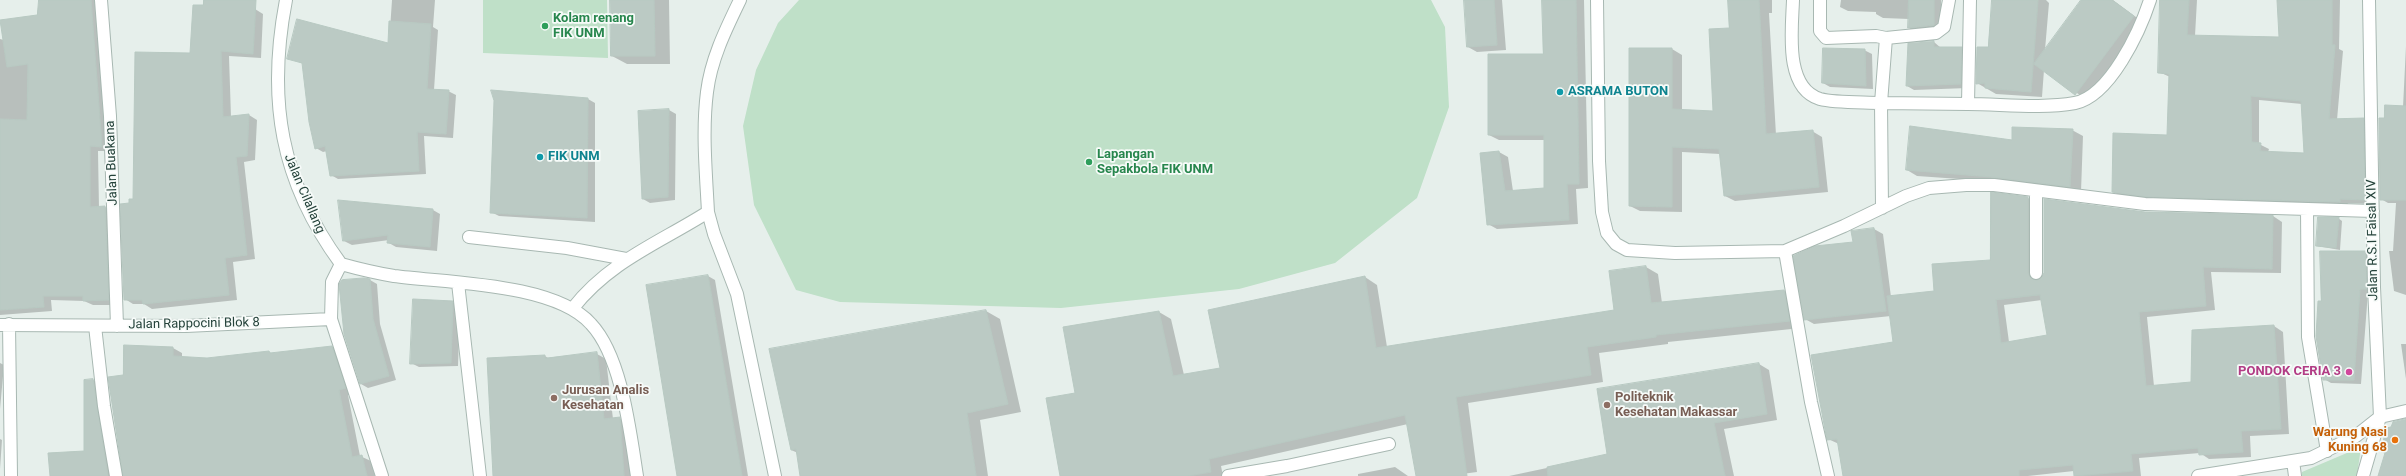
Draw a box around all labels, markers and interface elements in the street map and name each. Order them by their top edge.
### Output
place label: Kolam renang FIK UNM [553,11,634,42]
marker: Kolam renang FIK UNM [540,21,550,31]
place label: ASRAMA BUTON [1568,84,1668,100]
marker: ASRAMA BUTON [1555,87,1565,97]
street label: Jalan Buakana [103,120,121,206]
place label: Lapangan Sepakbola FIK UNM [1097,147,1213,178]
place label: FIK UNM [548,149,600,165]
street label: Jalan Cilallang [280,152,328,236]
marker: FIK UNM [535,152,545,162]
marker: Lapangan Sepakbola FIK UNM [1084,157,1094,167]
street label: Jalan R.S.I Faisal XIV [2364,179,2382,301]
street label: Jalan Rappocini Blok 8 [128,315,260,333]
place label: PONDOK CERIA 3 [2238,364,2341,380]
marker: PONDOK CERIA 3 [2344,367,2354,377]
place label: Jurusan Analis Kesehatan [562,383,649,414]
place label: Politeknik Kesehatan Makassar [1615,390,1737,421]
marker: Jurusan Analis Kesehatan [549,393,559,403]
marker: Politeknik Kesehatan Makassar [1602,400,1612,410]
place label: Warung Nasi Kuning 68 [2313,425,2387,456]
marker: Warung Nasi Kuning 68 [2390,435,2400,445]

